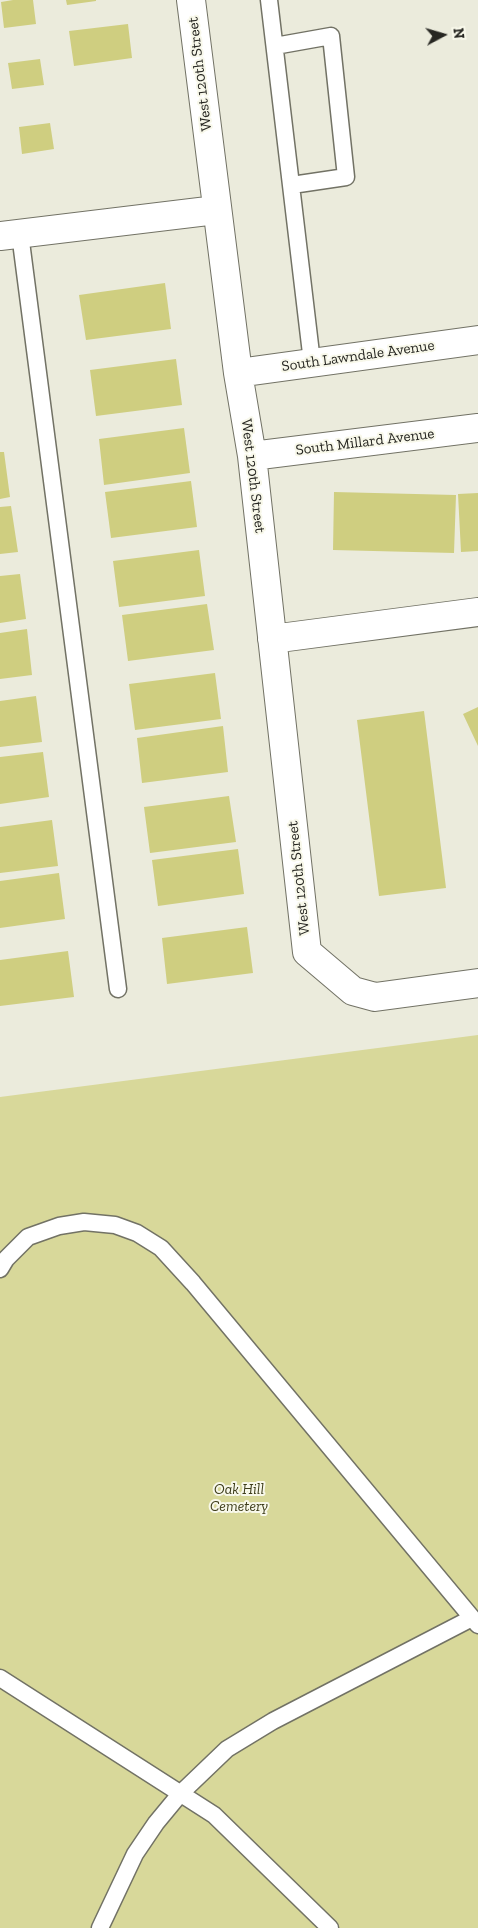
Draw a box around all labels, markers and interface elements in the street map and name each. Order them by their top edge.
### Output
north arrow [418,10,468,60]
street label: West 120th Street [184,16,216,132]
text: N [449,27,467,40]
street label: South Lawndale Avenue [280,336,436,376]
street label: West 120th Street [237,418,269,534]
street label: South Millard Avenue [295,425,435,459]
street label: West 120th Street [284,820,314,936]
park label: Oak Hill Cemetery [210,1481,268,1516]

